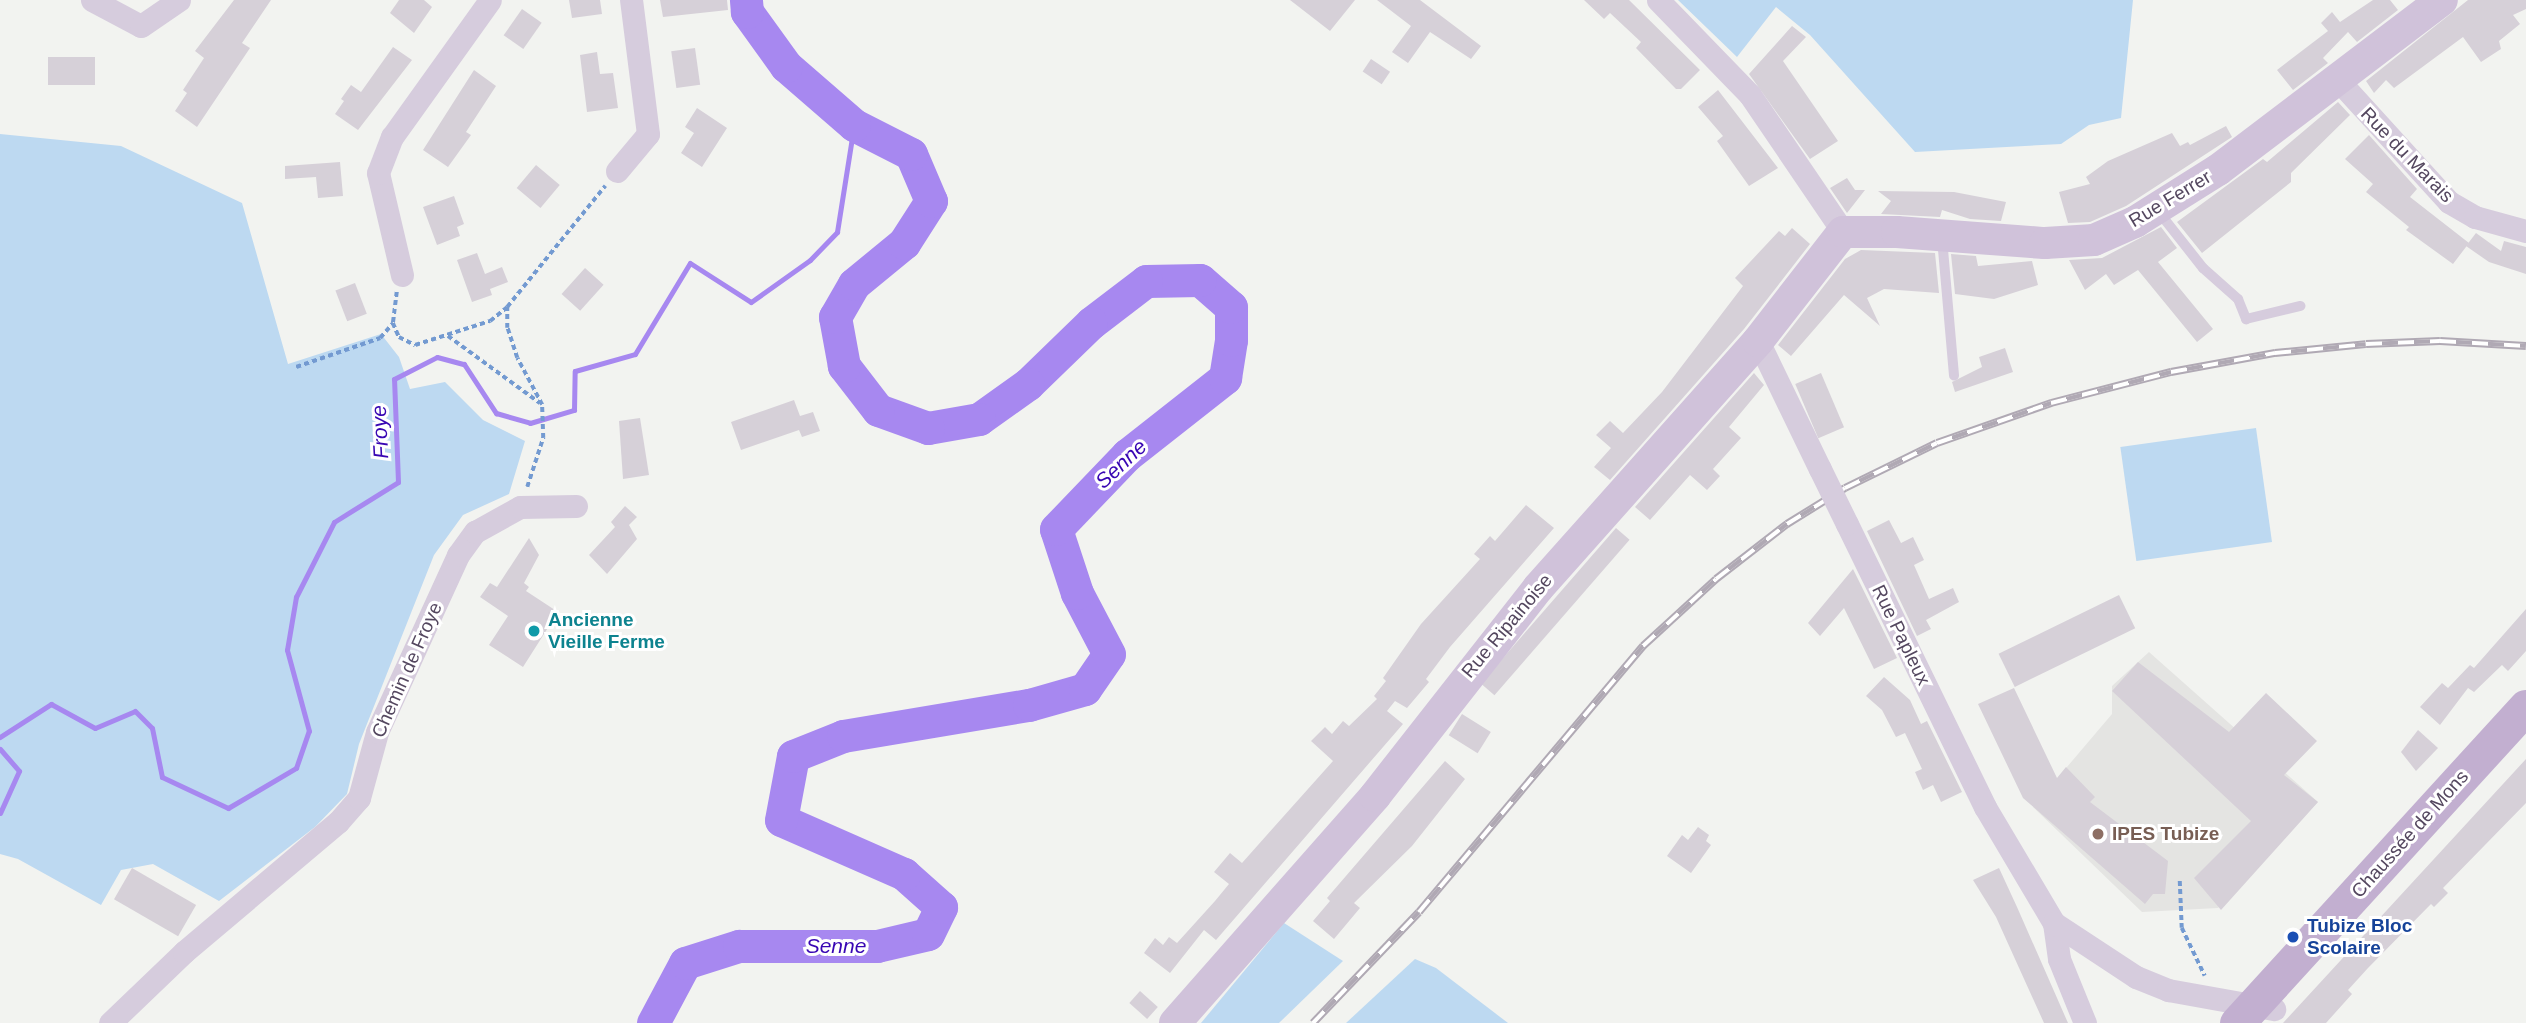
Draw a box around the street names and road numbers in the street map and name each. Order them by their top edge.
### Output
street label: Rue du Marais [2356,103,2458,207]
street label: Rue Ferrer [2125,166,2215,232]
street label: Rue Ripainoise [1457,569,1557,683]
street label: Rue Papleux [1867,581,1935,689]
street label: Chemin de Froye [367,599,447,741]
street label: Chaussée de Mons [2347,766,2473,902]

